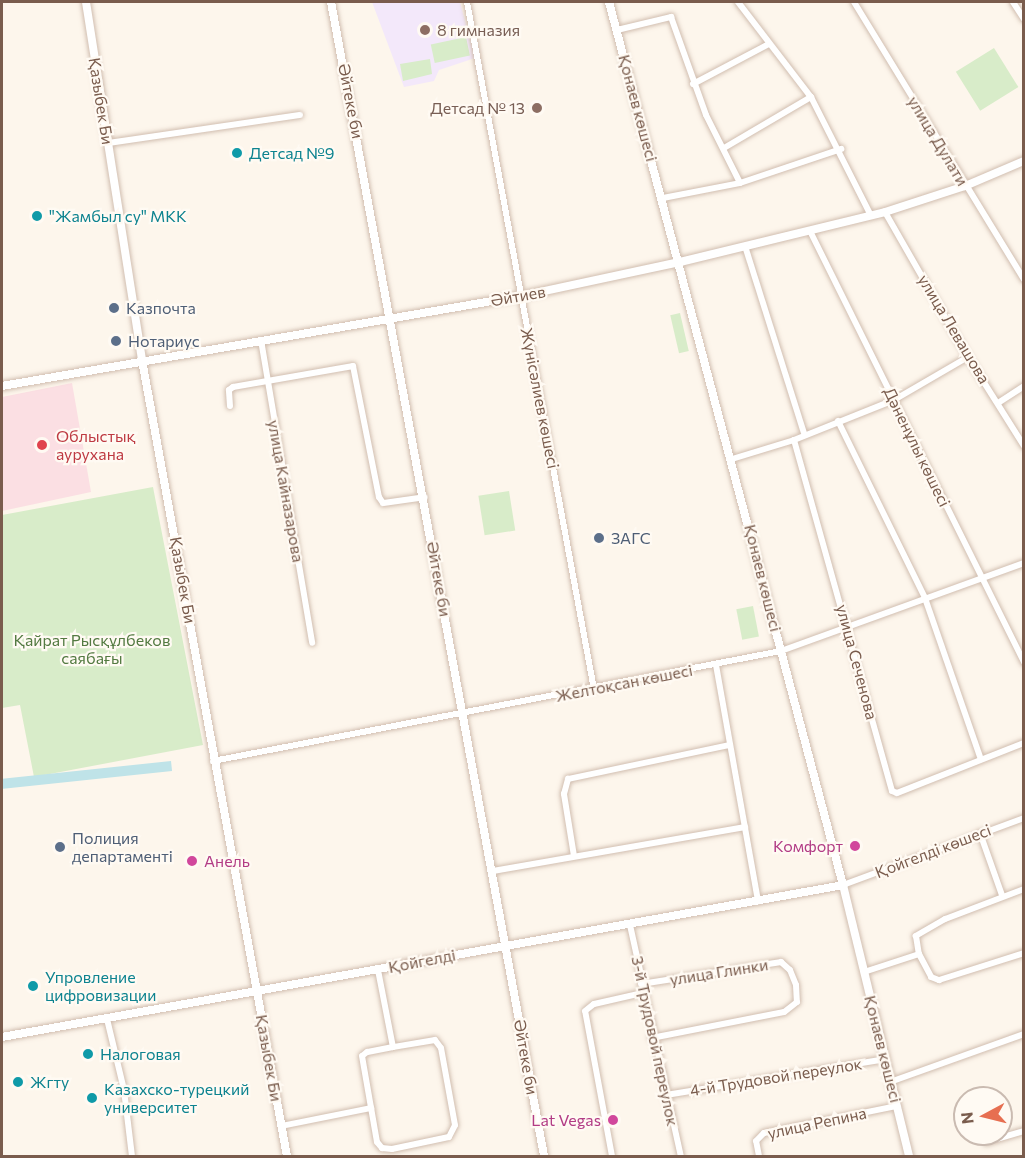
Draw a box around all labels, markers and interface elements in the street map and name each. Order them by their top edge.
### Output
place label: 8 гимназия [437,20,520,40]
marker: 8 гимназия [418,23,432,37]
street label: Қонаев көшесі [615,52,661,164]
street label: Қазыбек Би [85,56,117,146]
street label: Әйтеке би [334,62,368,140]
street label: улица Дулати [904,93,972,189]
place label: Детсад № 13 [430,98,525,118]
marker: Детсад № 13 [530,101,544,115]
place label: Детсад №9 [249,143,334,163]
marker: Детсад №9 [230,146,244,160]
place label: "Жамбыл су" МКК [49,206,187,226]
marker: "Жамбыл су" МКК [30,209,44,223]
street label: улица Левашова [914,271,994,387]
street label: Әйтиев [489,282,547,310]
place label: Казпочта [126,298,196,318]
marker: Казпочта [107,301,121,315]
street label: Жүнісәлиев көшесі [517,326,563,470]
place label: Нотариус [128,331,200,351]
marker: Нотариус [109,334,123,348]
street label: Дәненұлы көшесі [880,384,954,510]
street label: улица Кайназарова [264,418,308,564]
place label: Облыстық аурухана [56,426,136,464]
marker: Облыстық аурухана [33,436,51,454]
street label: Қонаев көшесі [740,522,786,634]
place label: ЗАГС [611,528,651,548]
marker: ЗАГС [592,531,606,545]
street label: Қазыбек Би [166,535,200,625]
street label: Әйтеке би [423,540,455,618]
street label: улица Сеченова [832,602,882,722]
park label: Қайрат Рысқұлбеков саябағы [14,630,170,668]
street label: Желтоқсан көшесі [554,660,694,706]
street label: Қойгелді көшесі [872,820,994,882]
place label: Полиция департаменті [72,828,173,866]
place label: Комфорт [773,836,843,856]
marker: Комфорт [848,839,862,853]
marker: Полиция департаменті [53,840,67,854]
place label: Анель [204,851,250,871]
marker: Анель [185,854,199,868]
street label: Қойгелді [387,945,457,977]
street label: 3-й Трудовой переулок [628,954,682,1128]
street label: улица Глинки [668,955,770,989]
place label: Упровление цифровизации [45,967,156,1005]
marker: Упровление цифровизации [26,979,40,993]
street label: Қонаев көшесі [860,993,906,1105]
street label: Қазыбек Би [252,1013,286,1103]
street label: Әйтеке би [510,1018,542,1096]
place label: Налоговая [100,1044,181,1064]
marker: Налоговая [81,1047,95,1061]
street label: 4-й Трудовой переулок [689,1054,863,1100]
place label: Жгту [30,1072,69,1092]
marker: Жгту [11,1075,25,1089]
place label: Казахско-турецкий университет [104,1079,249,1117]
north arrow [953,1086,1013,1146]
marker: Казахско-турецкий университет [85,1091,99,1105]
street label: улица Репина [766,1103,868,1143]
place label: Lat Vegas [531,1110,601,1130]
text: N [956,1111,977,1125]
marker: Lat Vegas [606,1113,620,1127]

